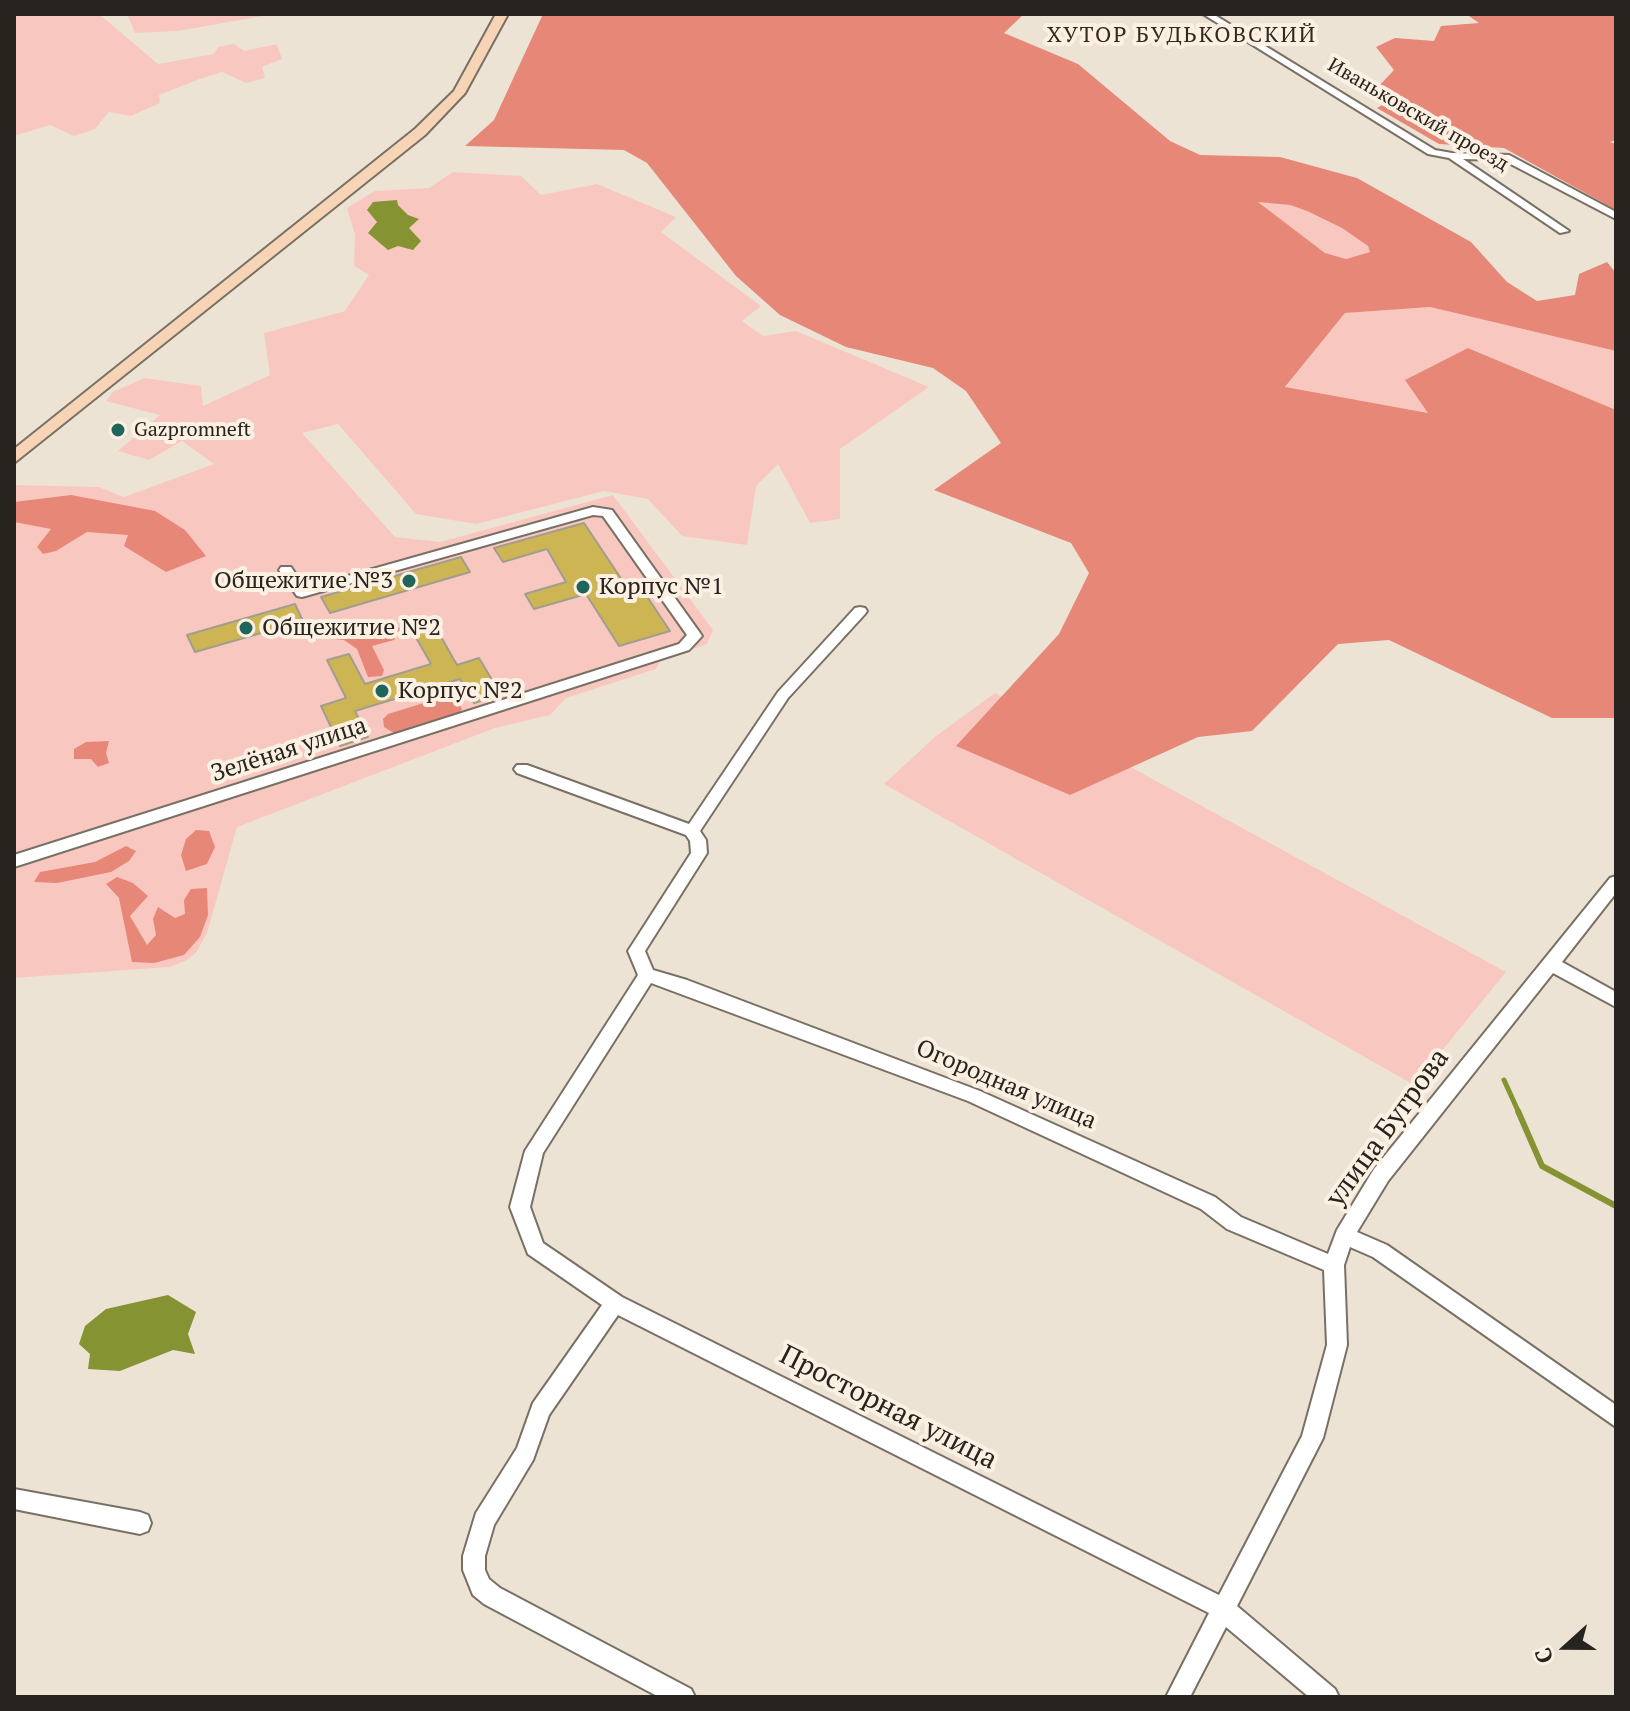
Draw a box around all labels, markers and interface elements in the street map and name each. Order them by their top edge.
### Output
district label: ХУТОР БУДЬКОВСКИЙ [1047,23,1317,49]
street label: Иваньковский проезд [1323,53,1513,177]
place label: Gazpromneft [134,418,251,442]
marker: Gazpromneft [109,421,127,439]
place label: Общежитие №3 [214,567,393,595]
marker: Общежитие №3 [400,572,418,590]
place label: Корпус №1 [599,573,724,601]
marker: Корпус №1 [574,578,592,596]
place label: Общежитие №2 [262,614,441,642]
marker: Общежитие №2 [237,619,255,637]
place label: Корпус №2 [398,677,523,705]
marker: Корпус №2 [373,682,391,700]
street label: Зелёная улица [208,711,370,789]
street label: Огородная улица [912,1034,1100,1136]
street label: улица Бугрова [1319,1042,1457,1214]
street label: Просторная улица [774,1339,1002,1477]
north arrow [1526,1607,1606,1687]
text: С [1527,1644,1559,1668]

